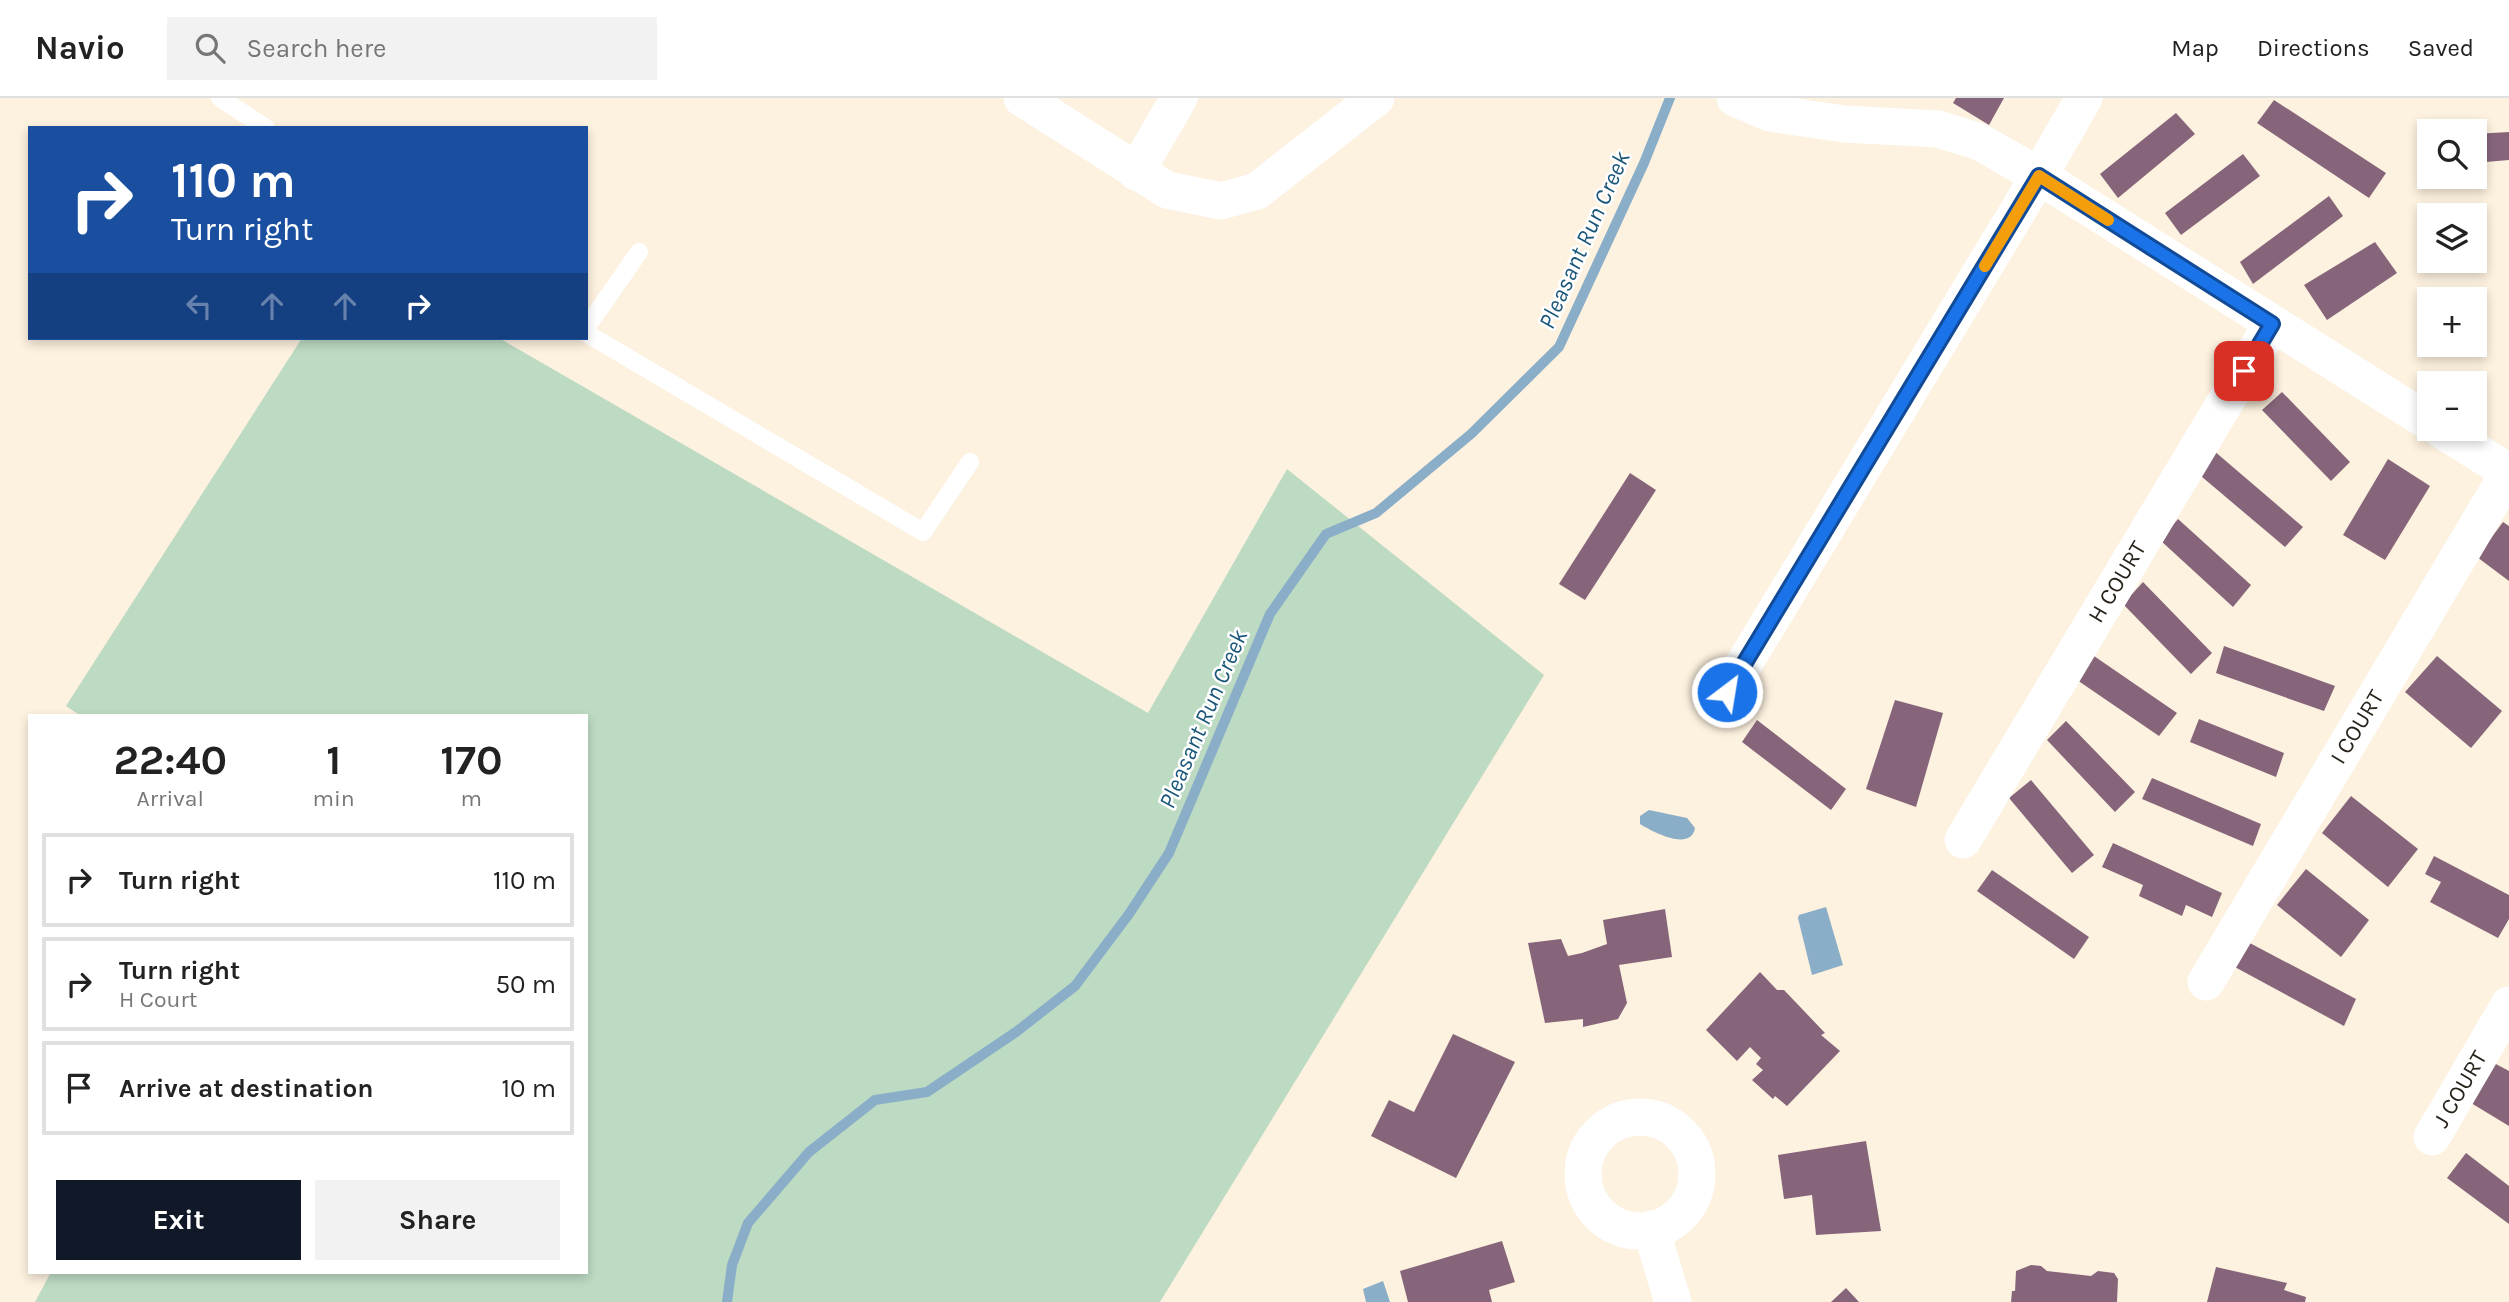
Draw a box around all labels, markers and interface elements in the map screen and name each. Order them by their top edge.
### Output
search box [167,17,657,80]
text: Navio [35,29,125,67]
icon: search [191,29,229,67]
text: Search here [247,33,386,64]
text: Map [2171,34,2219,62]
text: Directions [2257,34,2370,62]
text: Saved [2408,34,2474,62]
map controls [2417,119,2487,441]
button: search [2417,119,2487,189]
water label: Pleasant Run Creek [1532,146,1636,333]
text: 110 m [171,152,296,209]
icon: right [56,154,147,245]
button: layers [2417,203,2487,273]
text: Turn right [171,211,313,248]
icon: left [180,287,218,325]
icon: ahead [253,287,291,325]
icon: ahead [326,287,364,325]
icon: right [399,287,437,325]
button: + [2417,287,2487,357]
pin [2214,341,2274,401]
icon: arrive [2225,352,2263,390]
button: − [2417,371,2487,441]
street label: H COURT [2082,536,2152,628]
water label: Pleasant Run Creek [1153,625,1254,813]
position arrow [1690,655,1764,729]
street label: I COURT [2324,685,2390,769]
text: 22:40 [113,735,227,785]
text: 1 [326,735,341,785]
text: 170 [440,735,503,785]
text: Arrival [137,785,204,812]
text: min [312,785,355,812]
text: m [461,785,482,812]
icon: right [60,861,98,899]
text: Turn right [119,865,240,896]
text: 110 m [493,865,556,896]
text: Turn right [119,955,240,986]
icon: right [60,965,98,1003]
text: 50 m [495,969,556,1000]
text: H Court [119,986,197,1013]
street label: J COURT [2427,1045,2493,1132]
icon: arrive [60,1069,98,1107]
text: Arrive at destination [119,1073,373,1104]
text: 10 m [501,1073,556,1104]
button: Exit [56,1180,301,1260]
button: Share [315,1180,560,1260]

